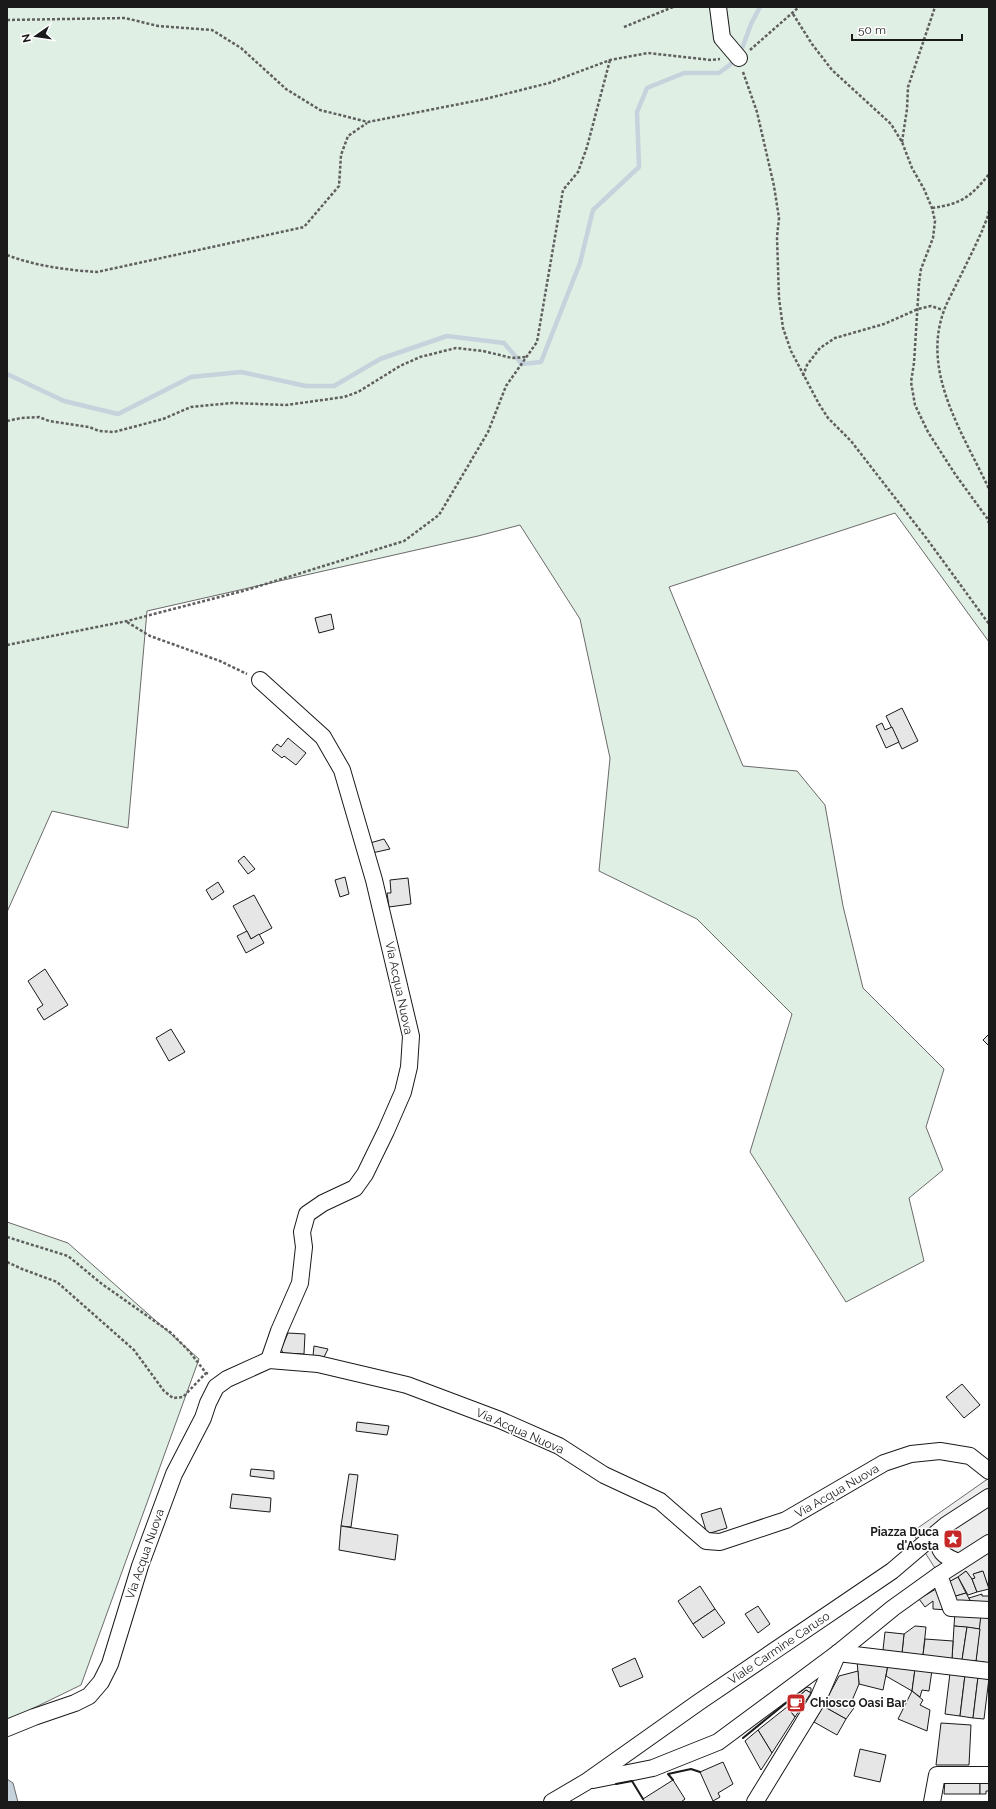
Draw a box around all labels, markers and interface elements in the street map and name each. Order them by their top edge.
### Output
north arrow [16,16,56,56]
scale bar [852,16,962,42]
text: 50 m [858,23,886,37]
text: N [19,33,34,44]
street label: Via Acqua Nuova [382,940,416,1036]
street label: Via Acqua Nuova [474,1405,566,1457]
street label: Via Acqua Nuova [792,1461,882,1521]
street label: Via Acqua Nuova [123,1507,167,1601]
place label: Piazza Duca d'Aosta [870,1525,939,1553]
place icon: Piazza Duca d'Aosta [942,1528,964,1550]
street label: Viale Carmine Caruso [726,1609,832,1687]
cafe icon: Chiosco Oasi Bar [785,1692,807,1714]
place label: Chiosco Oasi Bar [810,1696,906,1710]

